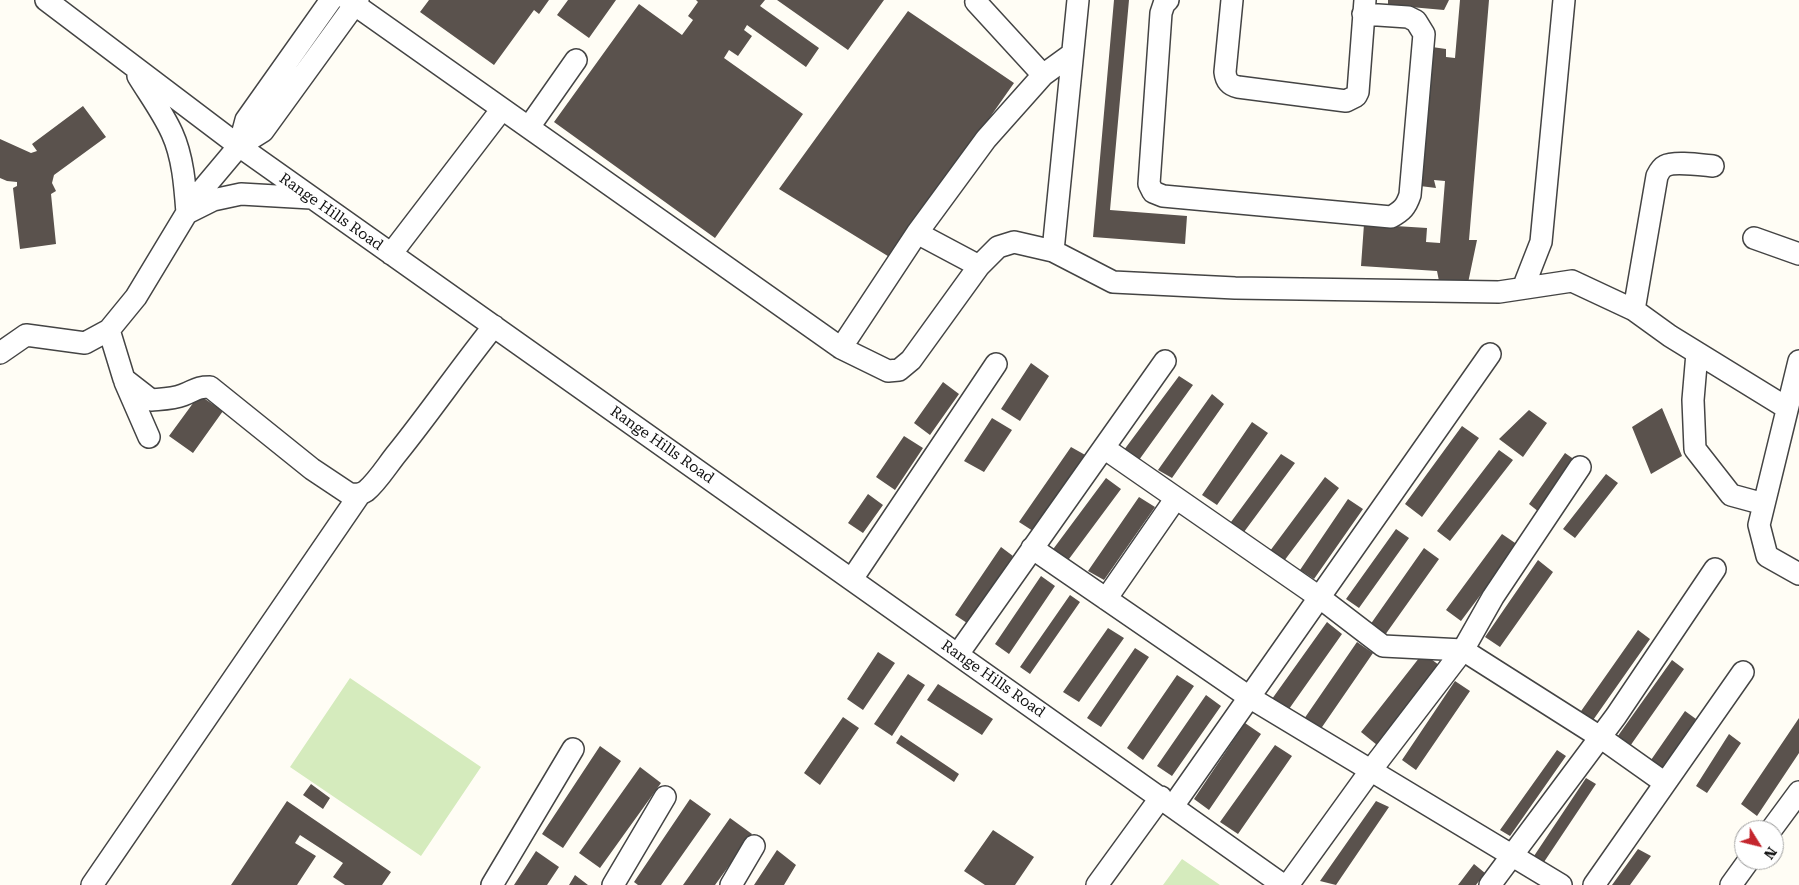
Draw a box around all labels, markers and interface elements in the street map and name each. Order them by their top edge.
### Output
street label: Range Hills Road [276,169,386,255]
street label: Range Hills Road [607,402,717,488]
street label: Range Hills Road [938,636,1048,722]
north arrow [1734,820,1784,870]
text: N [1761,844,1780,862]

